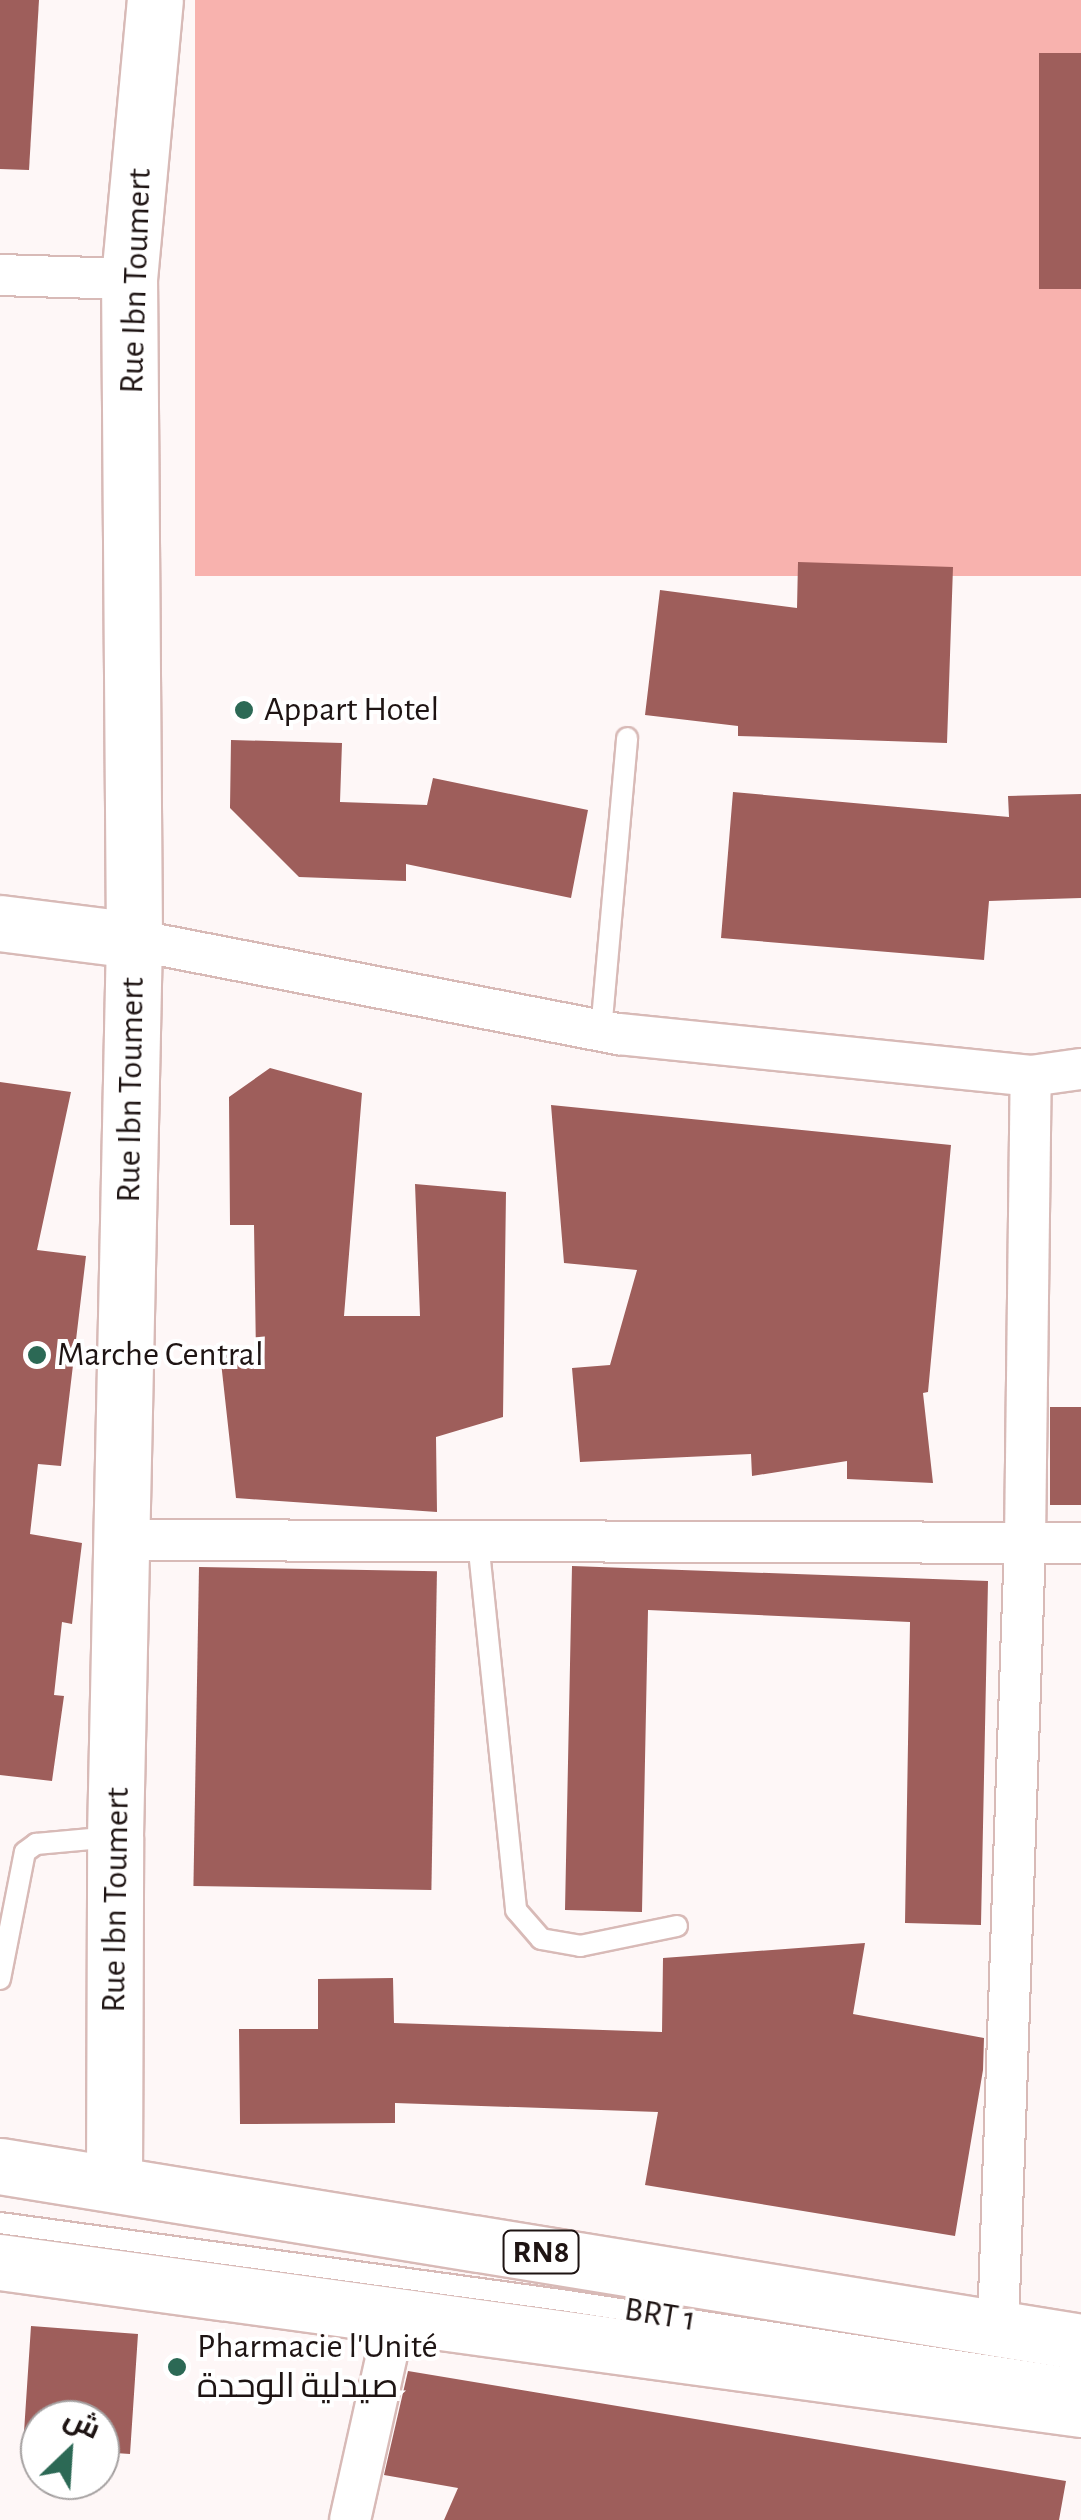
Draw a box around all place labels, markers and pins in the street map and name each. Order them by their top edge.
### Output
place label: Appart Hotel [264,689,439,731]
marker: Appart Hotel [233,699,255,721]
place label: Marche Central [57,1334,264,1376]
marker: Marche Central [26,1344,48,1366]
place label: Pharmacie l'Unité صيدلية الوحدة [197,2326,438,2408]
marker: Pharmacie l'Unité صيدلية الوحدة [166,2356,188,2378]

